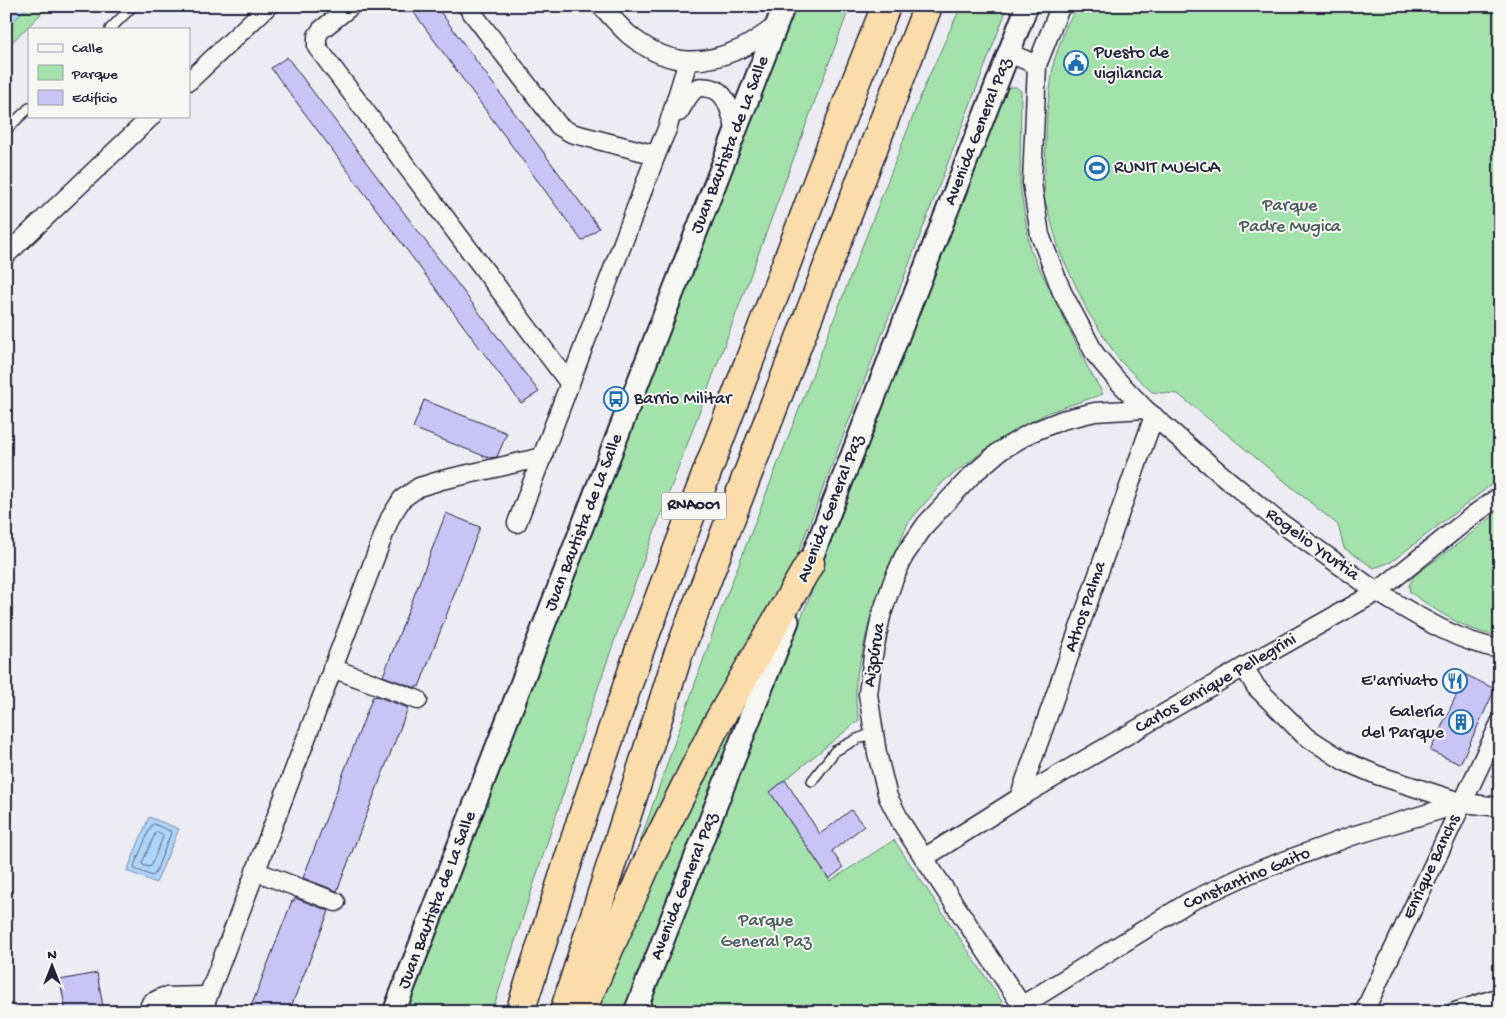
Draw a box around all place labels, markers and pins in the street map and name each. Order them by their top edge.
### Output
place label: Puesto de vigilancia [1093,43,1170,85]
public building icon: Puesto de vigilancia [1063,50,1089,76]
sports icon: RUNIT MUGICA [1084,155,1110,181]
place label: RUNIT MUGICA [1114,158,1221,179]
bus stop icon: Barrio Militar [603,386,629,412]
place label: Barrio Militar [633,389,733,410]
restaurant icon: E'arrivato [1442,668,1468,694]
place label: E'arrivato [1361,671,1438,692]
place label: Galería del Parque [1361,702,1445,744]
building icon: Galería del Parque [1448,709,1474,735]

